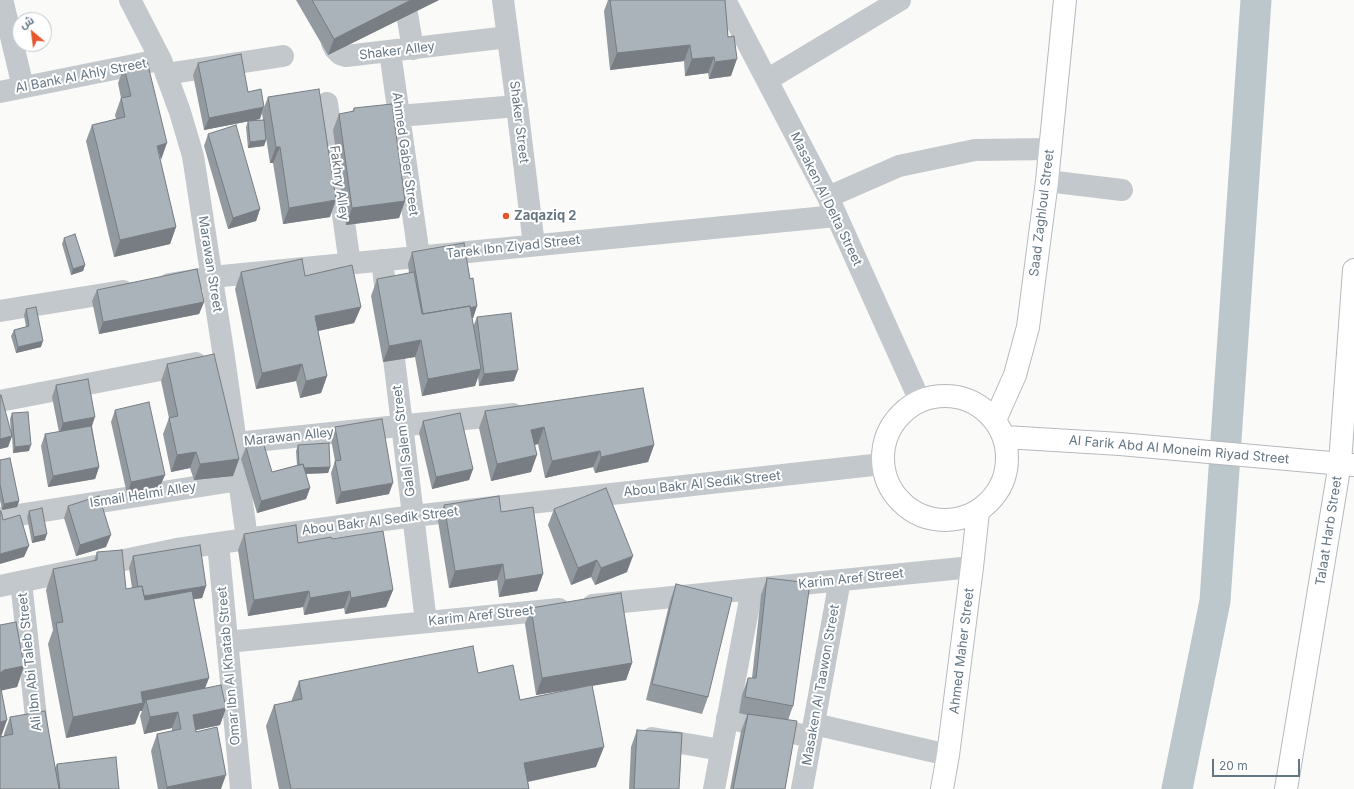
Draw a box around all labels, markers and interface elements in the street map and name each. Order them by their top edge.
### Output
north arrow [12,12,52,52]
text: ش [17,13,36,32]
street label: Shaker Alley [358,39,436,63]
street label: Al Bank Al Ahly Street [14,56,148,96]
street label: Shaker Street [506,80,532,164]
street label: Ahmed Gaber Street [389,91,421,217]
street label: Masaken Al Delta Street [787,130,865,268]
street label: Fakhry Alley [326,145,352,221]
street label: Saad Zaghloul Street [1026,149,1058,277]
place label: Zaqaziq 2 [514,208,576,224]
marker: Zaqaziq 2 [501,211,511,221]
street label: Marawan Street [195,215,225,313]
street label: Tarek Ibn Ziyad Street [445,232,581,262]
street label: Galal Salem Street [389,384,419,498]
street label: Marawan Alley [243,425,335,449]
street label: Al Farik Abd Al Moneim Riyad Street [1068,433,1290,467]
street label: Abou Bakr Al Sedik Street [623,468,781,500]
street label: Talaat Harb Street [1313,475,1345,587]
street label: Ismail Helmi Alley [89,479,197,511]
street label: Abou Bakr Al Sedik Street [301,504,459,538]
street label: Karim Aref Street [798,566,904,592]
street label: Omar Ibn Al Khatab Street [214,586,244,746]
street label: Ahmed Maher Street [947,587,977,715]
street label: Ali Ibn Abi Taleb Street [15,592,45,732]
street label: Karim Aref Street [428,603,534,629]
street label: Masaken Al Taawon Street [799,603,843,767]
scale bar [1214,751,1302,777]
text: 20 m [1219,758,1248,773]

